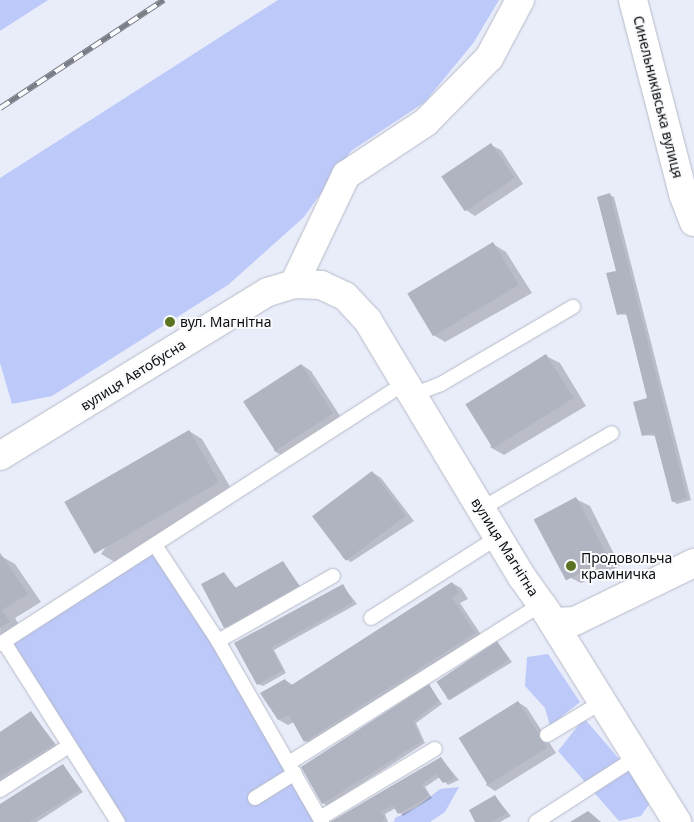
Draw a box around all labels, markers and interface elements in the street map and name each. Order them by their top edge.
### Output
street label: Синельниківська вулиця [630,14,686,180]
place label: вул. Магнітна [180,314,272,330]
marker: вул. Магнітна [164,316,176,328]
street label: вулиця Автобусна [77,336,189,414]
street label: вулиця Магнітна [468,495,542,599]
place label: Продовольча крамничка [581,550,672,582]
marker: Продовольча крамничка [565,560,577,572]

